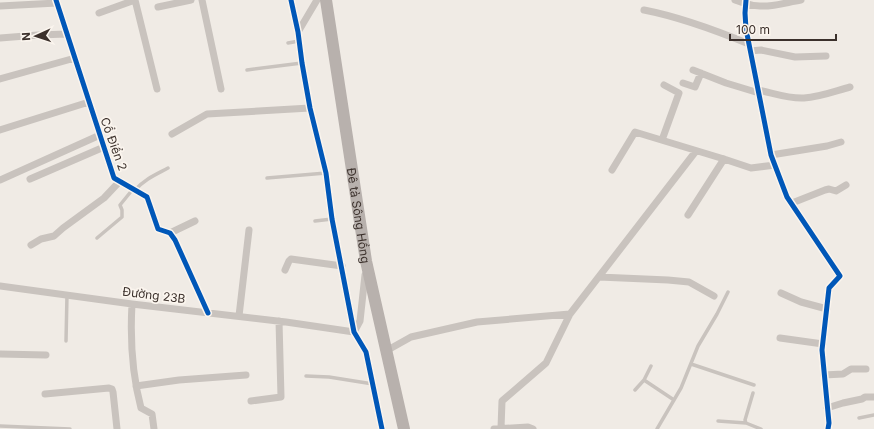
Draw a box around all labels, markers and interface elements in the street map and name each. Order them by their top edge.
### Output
north arrow [16,16,56,56]
scale bar [730,16,836,42]
text: 100 m [736,22,770,37]
text: N [19,32,33,41]
street label: Cổ Điển 2 [97,115,131,173]
street label: Đê tả Sông Hồng [344,167,374,264]
street label: Đường 23B [122,284,186,306]

